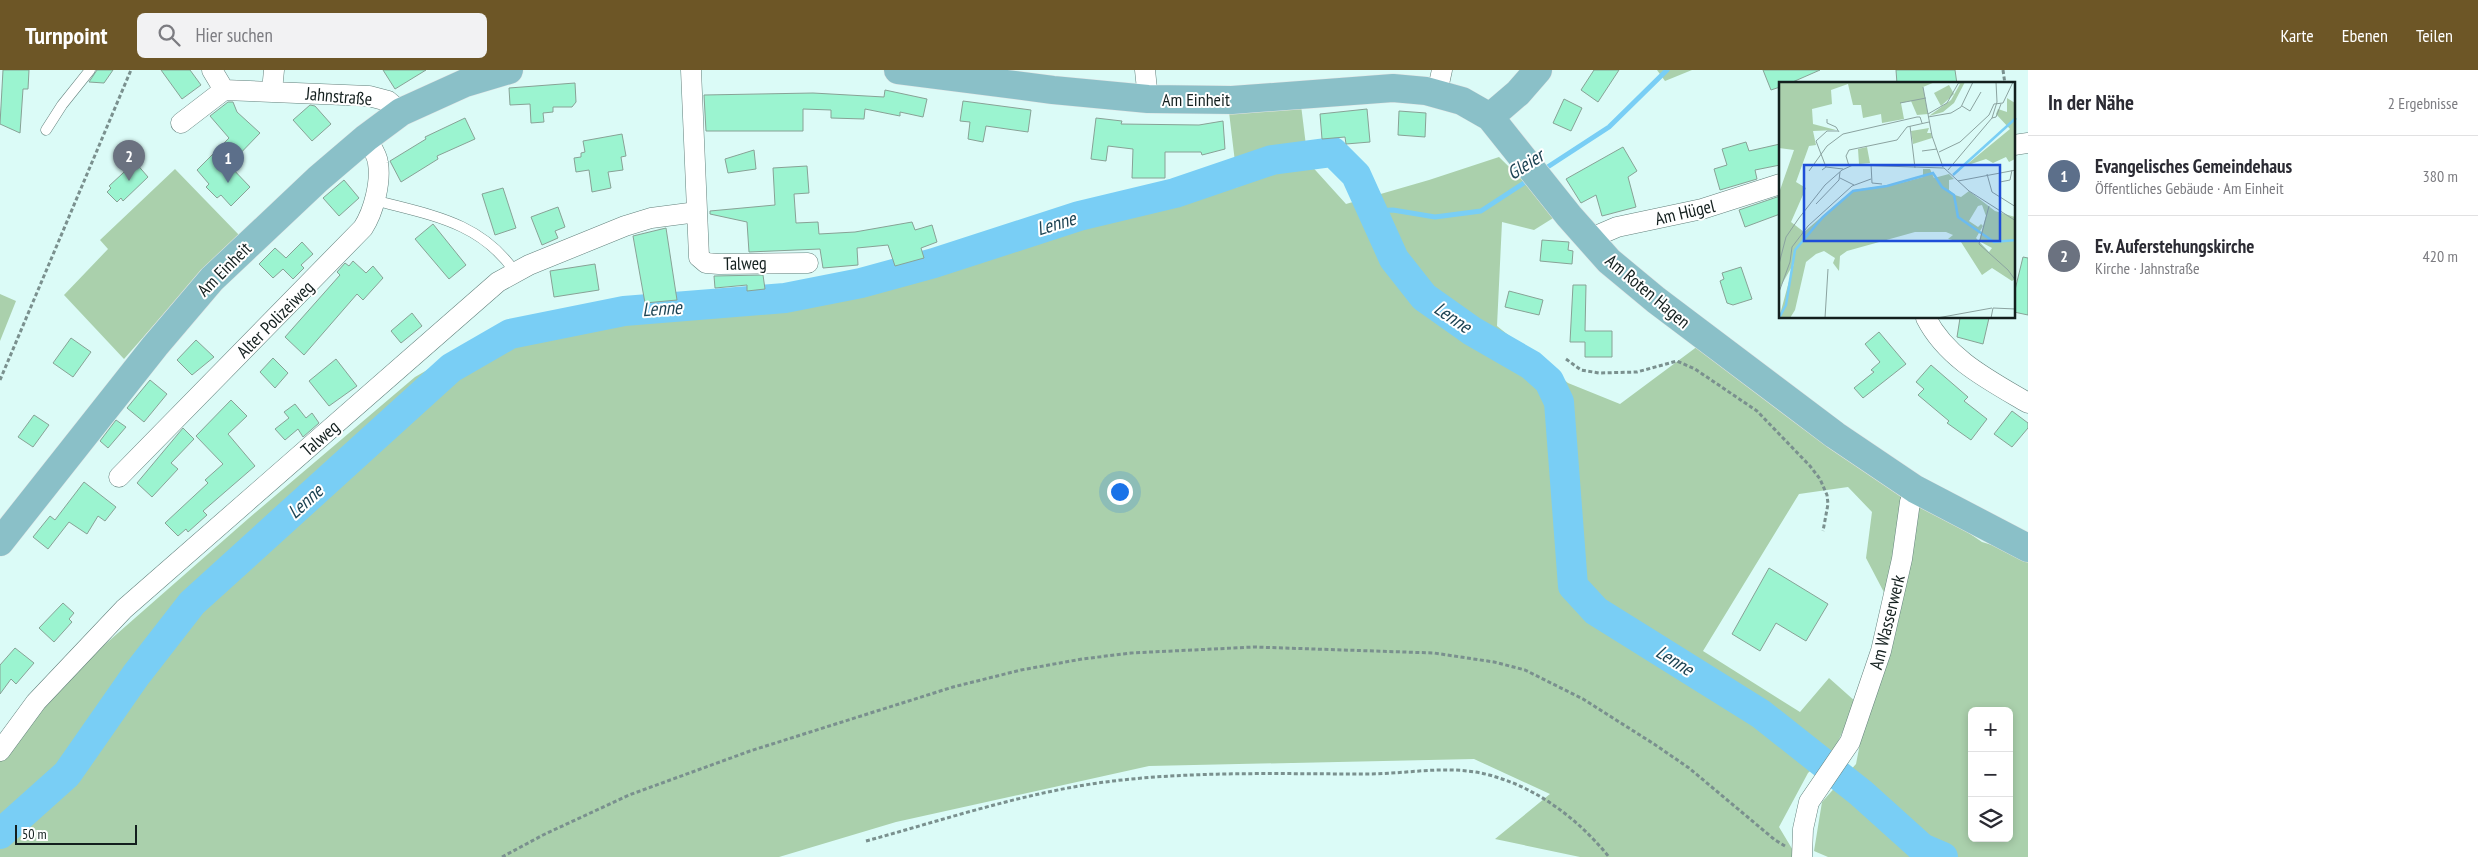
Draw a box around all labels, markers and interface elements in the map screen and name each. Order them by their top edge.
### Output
search box [137,13,487,58]
text: Turnpoint [25,20,107,51]
icon: search [155,21,183,49]
text: Hier suchen [195,23,273,47]
text: Karte [2280,24,2314,47]
text: Ebenen [2342,24,2388,47]
text: Teilen [2416,24,2453,47]
street label: Jahnstraße [304,82,373,110]
inset map [1779,82,2016,319]
street label: Am Einheit [1162,88,1230,111]
text: In der Nähe [2048,89,2134,116]
text: 2 Ergebnisse [2388,93,2458,113]
pin: 2 [113,140,145,181]
pin: 1 [212,142,244,183]
water label: Gleier [1502,142,1550,185]
text: Evangelisches Gemeindehaus [2095,154,2292,178]
text: 1 [2060,166,2068,186]
text: 380 m [2423,166,2458,186]
text: Öffentliches Gebäude · Am Einheit [2095,178,2284,198]
street label: Am Hügel [1653,194,1718,230]
water label: Lenne [1034,205,1079,240]
text: Ev. Auferstehungskirche [2095,234,2254,258]
street label: Am Einheit [192,237,256,301]
text: 2 [2060,246,2068,266]
text: 420 m [2423,246,2458,266]
street label: Am Roten Hagen [1601,249,1695,333]
street label: Talweg [723,251,767,275]
text: Kirche · Jahnstraße [2095,258,2200,278]
street label: Alter Polizeiweg [231,275,319,363]
water label: Lenne [641,295,684,321]
water label: Lenne [1430,296,1477,339]
street label: Talweg [296,415,344,461]
water label: Lenne [282,478,329,523]
your location [1107,479,1133,505]
street label: Am Wasserwerk [1864,572,1910,672]
water label: Lenne [1652,639,1699,681]
map controls [1968,707,2013,842]
button: + [1968,707,2013,752]
button: − [1968,752,2013,797]
button: layers [1968,797,2013,842]
scale bar [15,822,138,845]
text: 50 m [22,825,47,843]

